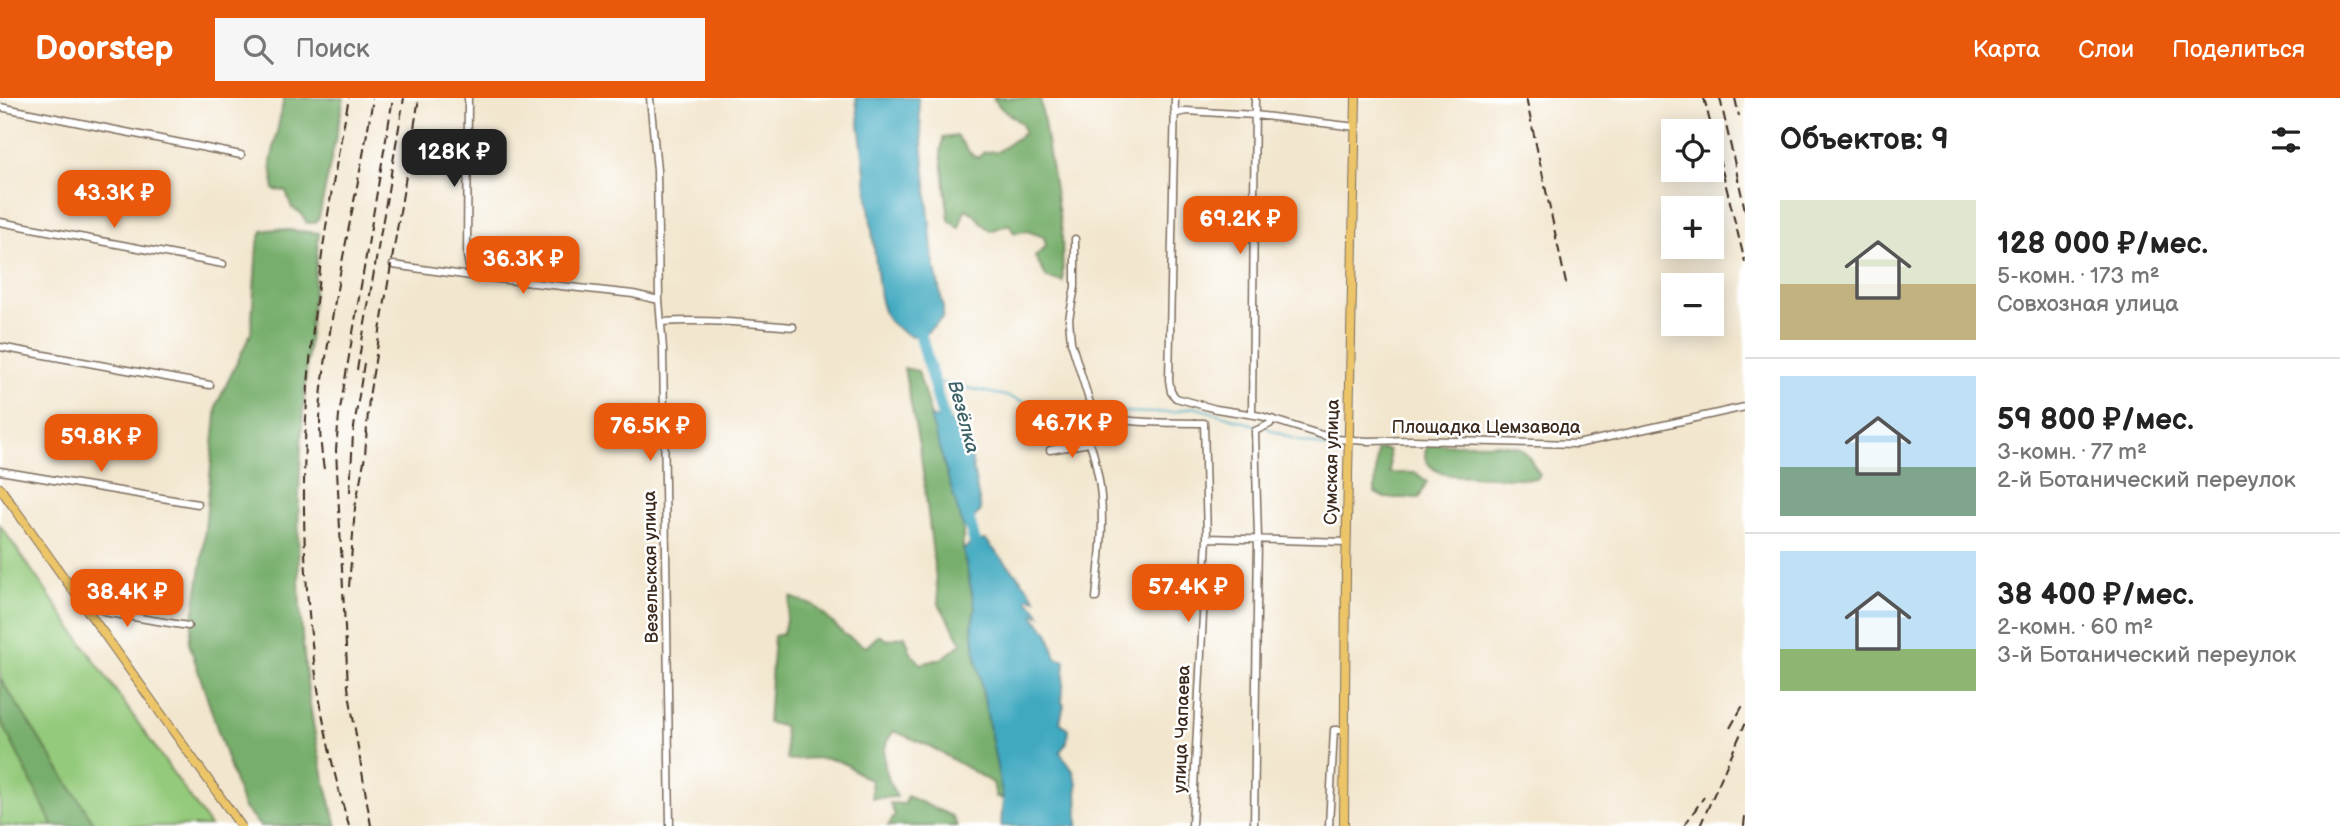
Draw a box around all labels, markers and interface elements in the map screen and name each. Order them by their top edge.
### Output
search box [215,18,705,81]
text: Doorstep [35,29,173,69]
icon: search [239,30,277,68]
text: Поиск [295,34,370,65]
text: Карта [1973,35,2040,64]
text: Слои [2078,35,2134,64]
text: Поделиться [2172,35,2305,64]
map controls [1661,119,1724,336]
button: locate [1661,119,1724,182]
icon: filters [2267,121,2305,159]
text: Объектов: 9 [1780,122,1949,158]
pin: 128K ₽ [397,130,511,189]
text: 128K ₽ [418,138,490,166]
pin: 43.3K ₽ [49,170,179,230]
text: 43.3K ₽ [74,179,154,207]
button: + [1661,196,1724,259]
pin: 69.2K ₽ [1175,197,1305,256]
text: 69.2K ₽ [1199,205,1281,233]
text: 128 000 ₽/мес. [1997,226,2208,262]
icon: home [1836,228,1920,312]
pin: 36.3K ₽ [458,236,588,296]
text: 36.3K ₽ [482,245,564,273]
text: 5-комн. · 173 m² [1997,262,2160,290]
button: − [1661,273,1724,336]
text: Совхозная улица [1997,290,2179,318]
water label: Везёлка [942,378,984,456]
street label: Сумская улица [1320,399,1344,525]
pin: 46.7K ₽ [1007,400,1137,460]
text: 59 800 ₽/мес. [1997,402,2194,438]
pin: 76.5K ₽ [585,404,715,463]
icon: home [1836,404,1920,488]
text: 46.7K ₽ [1032,409,1112,437]
text: 76.5K ₽ [610,412,690,440]
pin: 59.8K ₽ [36,414,166,474]
street label: Площадка Цемзавода [1391,417,1581,438]
text: 59.8K ₽ [61,423,141,451]
text: 3-комн. · 77 m² [1997,438,2147,466]
text: 2-й Ботанический переулок [1997,466,2296,494]
street label: Везельская улица [639,490,663,644]
pin: 57.4K ₽ [1123,564,1253,624]
pin: 38.4K ₽ [62,570,192,629]
text: 57.4K ₽ [1148,573,1228,601]
text: 38 400 ₽/мес. [1997,577,2194,613]
text: 38.4K ₽ [86,578,168,606]
icon: home [1836,579,1920,663]
text: 2-комн. · 60 m² [1997,613,2153,641]
text: 3-й Ботанический переулок [1997,641,2296,669]
street label: улица Чапаева [1169,664,1195,794]

